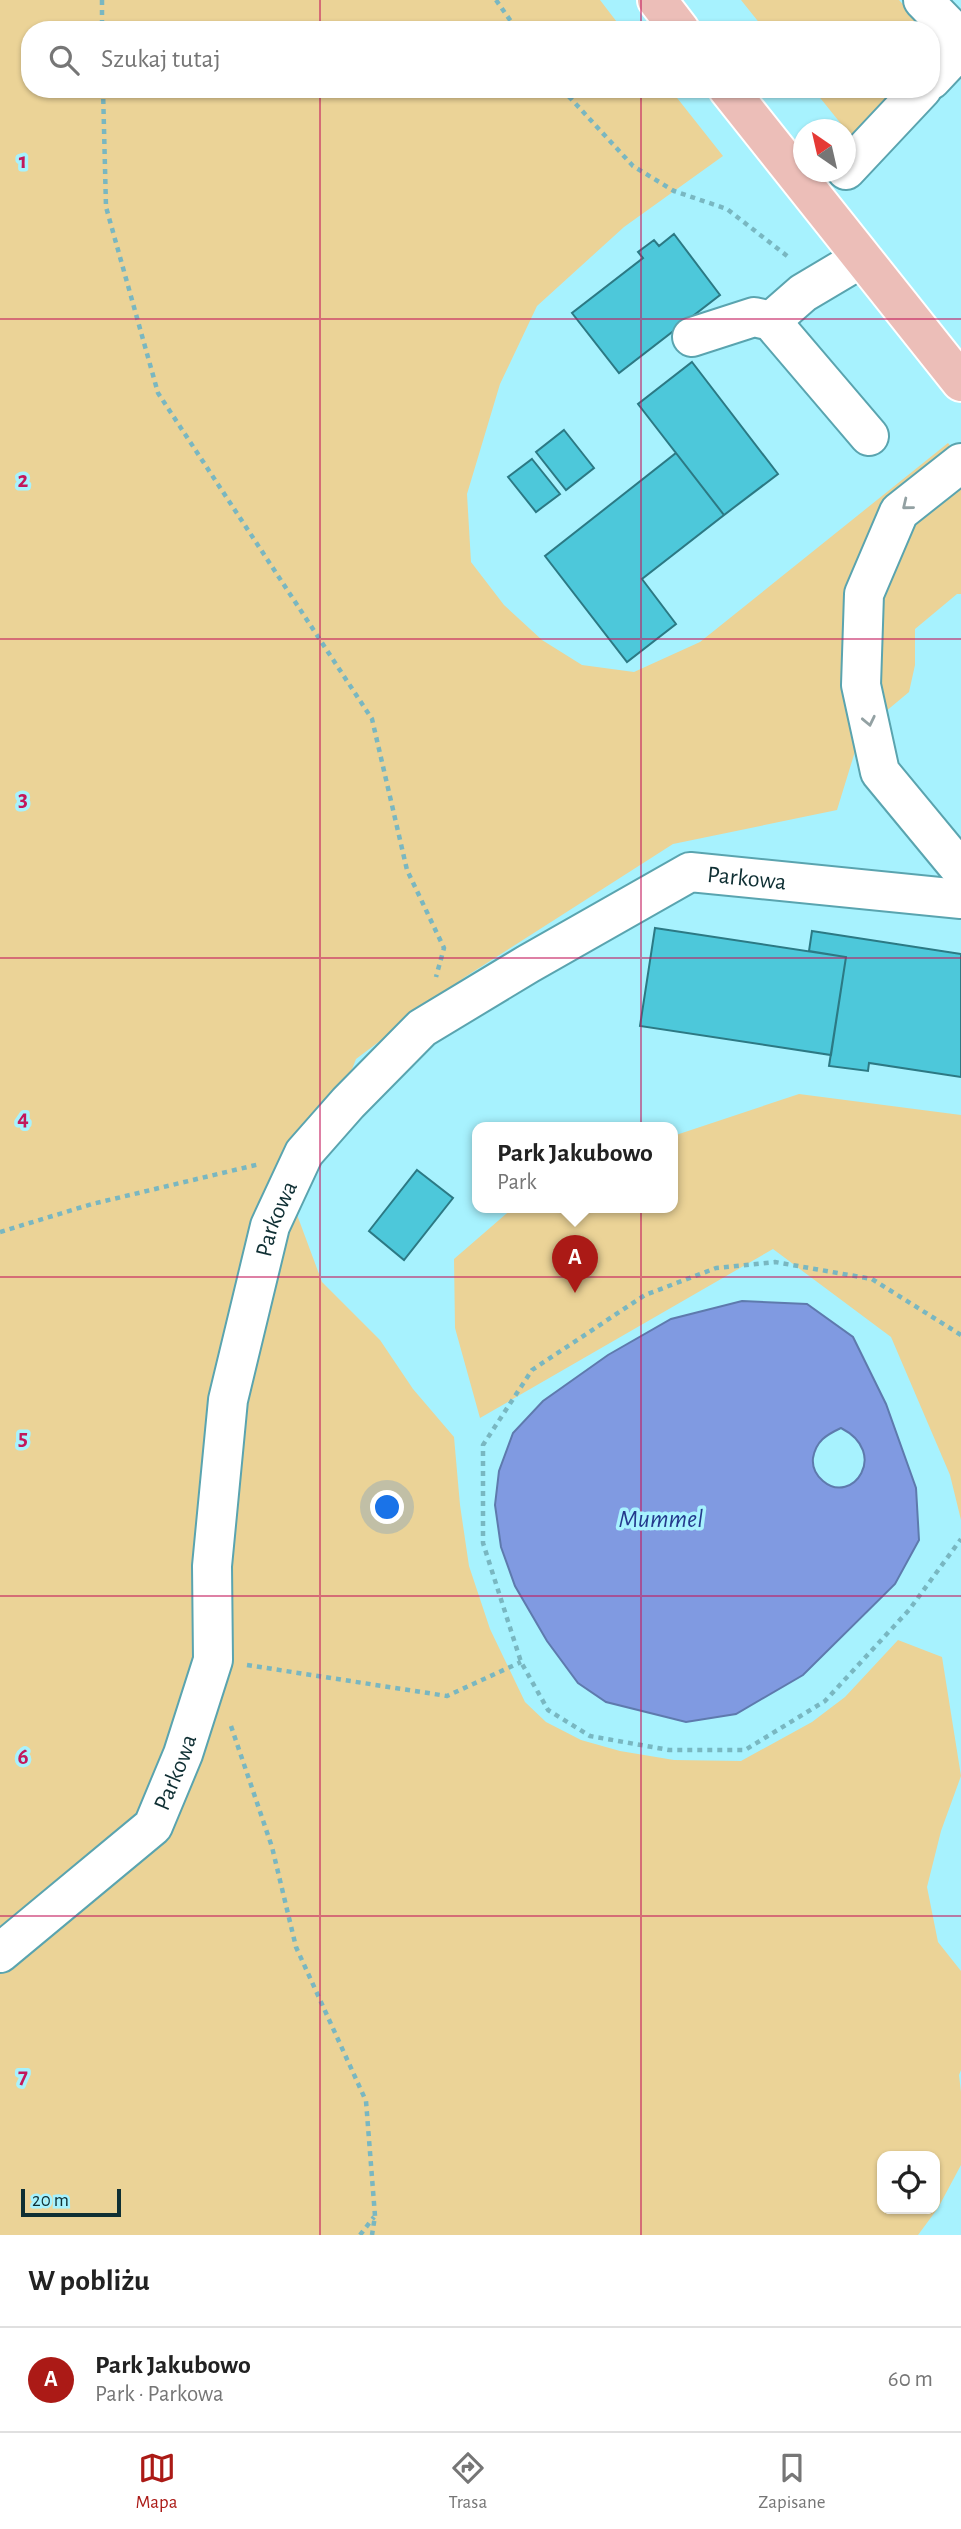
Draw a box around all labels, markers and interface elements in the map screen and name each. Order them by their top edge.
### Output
search box [21,21,940,98]
icon: search [45,41,83,79]
text: Szukaj tutaj [101,46,221,72]
north arrow [793,119,856,182]
text: 1 [19,150,27,173]
text: 2 [18,469,29,492]
one-way arrow [903,497,915,510]
one-way arrow [860,715,875,727]
text: 3 [18,788,28,811]
street label: Parkowa [706,863,787,895]
text: 4 [17,1107,29,1130]
popup [472,1122,678,1213]
text: Park Jakubowo [497,1140,653,1166]
text: Park [497,1171,537,1194]
street label: Parkowa [252,1177,302,1259]
pin: A [552,1235,598,1293]
text: 5 [18,1427,28,1450]
your location [370,1490,404,1524]
water label: Mummel [619,1506,703,1532]
street label: Parkowa [150,1732,201,1814]
text: 6 [17,1746,29,1769]
text: 7 [18,2065,28,2088]
map controls [877,2151,940,2214]
button: locate [877,2151,940,2214]
scale bar [21,2186,121,2218]
text: 20 m [32,2191,69,2210]
text: W pobliżu [28,2266,150,2296]
text: Park Jakubowo [95,2352,251,2378]
text: A [44,2368,58,2391]
text: 60 m [888,2368,933,2391]
text: Park · Parkowa [95,2383,224,2406]
tab: Mapa [136,2449,178,2514]
tab: Trasa [449,2449,487,2514]
tab: Zapisane [758,2449,825,2514]

